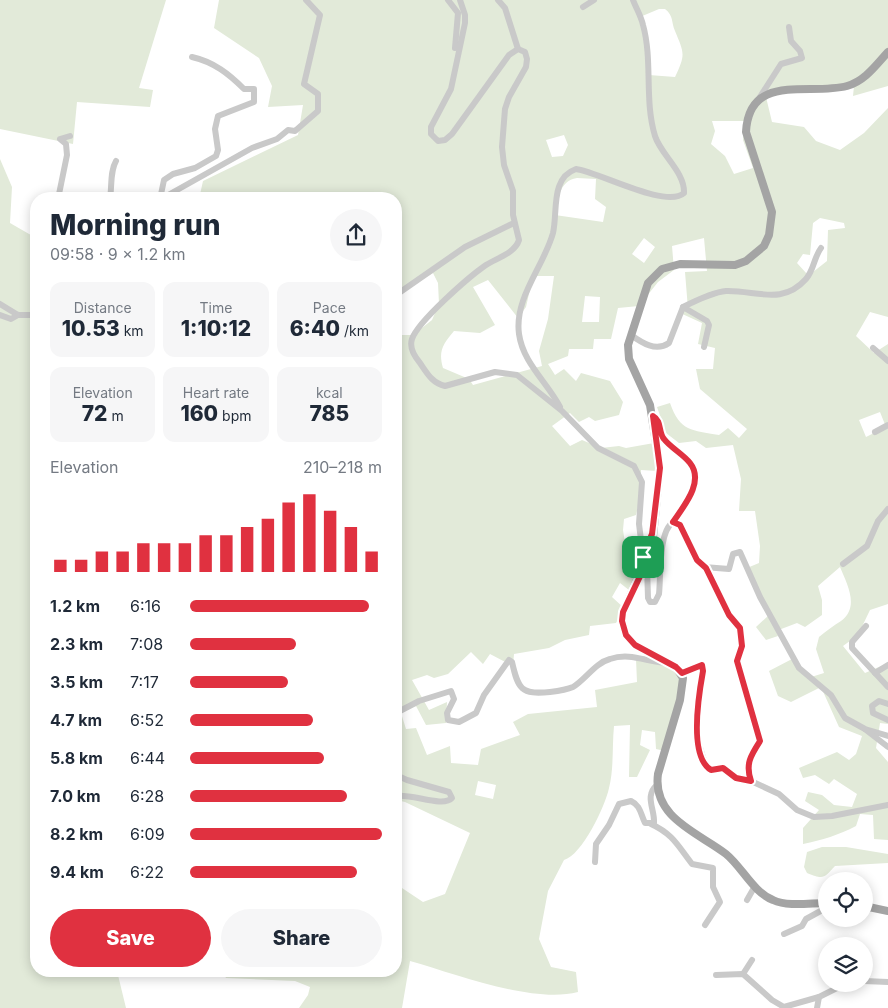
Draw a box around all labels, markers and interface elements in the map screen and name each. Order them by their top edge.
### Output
text: Morning run [50,208,220,242]
button: share [330,209,382,261]
text: 09:58 · 9 × 1.2 km [50,244,186,264]
text: Distance [74,299,132,316]
text: Time [200,299,232,316]
text: Pace [313,299,346,316]
text: 10.53 [62,316,120,341]
text: 1:10:12 [181,316,251,341]
text: 6:40 [290,316,340,341]
text: km [120,322,144,339]
text: /km [340,322,369,339]
text: Elevation [73,384,133,401]
text: Heart rate [183,384,249,401]
text: kcal [316,384,343,401]
text: 72 [82,401,107,426]
text: 160 [180,401,218,426]
text: 785 [309,401,349,426]
text: m [107,407,124,424]
text: bpm [218,407,252,424]
text: Elevation [50,457,119,477]
text: 210–218 m [303,457,382,477]
pin [622,536,664,578]
icon: arrive [629,543,657,571]
text: 1.2 km [50,596,100,616]
text: 6:16 [130,596,161,616]
text: 2.3 km [50,634,103,654]
text: 7:08 [130,634,163,654]
text: 3.5 km [50,672,103,692]
text: 7:17 [130,672,159,692]
text: 4.7 km [50,710,102,730]
text: 6:52 [130,710,164,730]
text: 5.8 km [50,748,103,768]
text: 6:44 [130,748,165,768]
text: 7.0 km [50,786,101,806]
text: 6:28 [130,786,164,806]
text: 8.2 km [50,824,103,844]
text: 6:09 [130,824,165,844]
text: 9.4 km [50,862,104,882]
text: 6:22 [130,862,164,882]
map controls [818,872,873,992]
button: locate [818,872,873,927]
button: Save [50,909,211,967]
button: Share [221,909,382,967]
button: layers [818,937,873,992]

